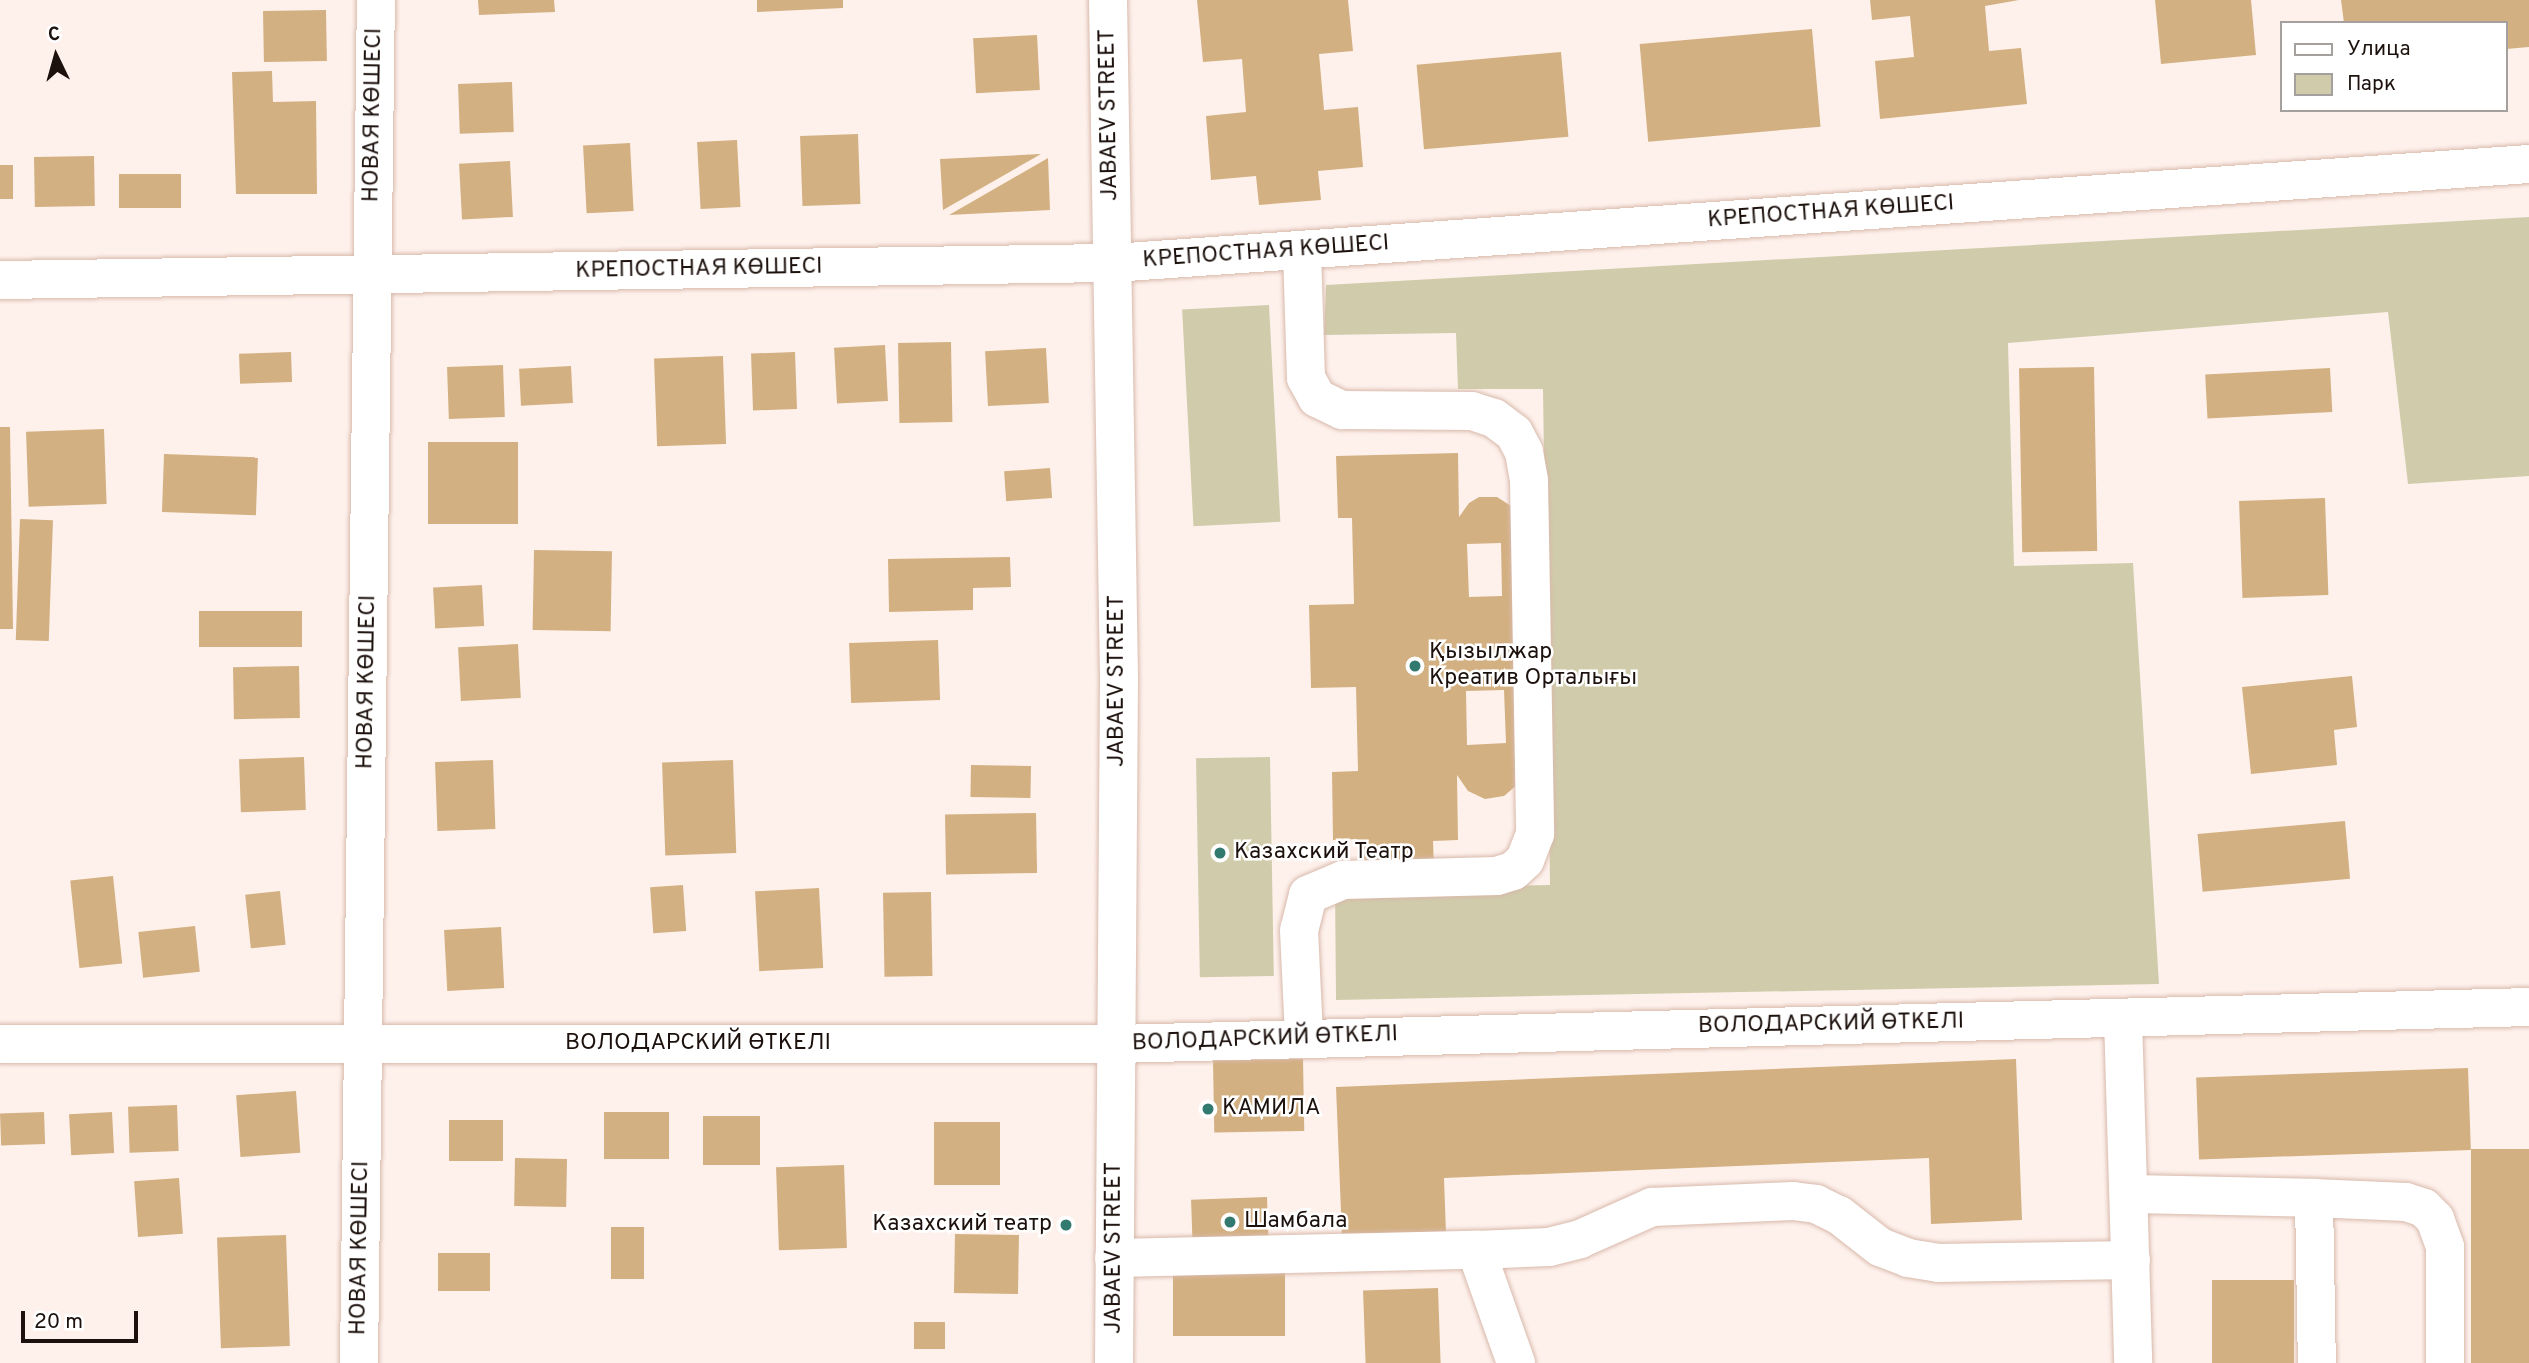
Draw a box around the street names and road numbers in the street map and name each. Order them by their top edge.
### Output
street label: НОВАЯ КӨШЕСІ [359,27,389,203]
street label: JABAEV STREET [1095,28,1125,202]
street label: КРЕПОСТНАЯ КӨШЕСІ [1707,191,1955,235]
street label: КРЕПОСТНАЯ КӨШЕСІ [1142,231,1390,275]
street label: КРЕПОСТНАЯ КӨШЕСІ [575,254,823,286]
street label: НОВАЯ КӨШЕСІ [353,594,383,770]
street label: JABAEV STREET [1104,595,1132,767]
street label: ВОЛОДАРСКИЙ ӨТКЕЛІ [1698,1009,1964,1041]
street label: ВОЛОДАРСКИЙ ӨТКЕЛІ [1132,1022,1398,1058]
street label: ВОЛОДАРСКИЙ ӨТКЕЛІ [565,1030,831,1058]
street label: НОВАЯ КӨШЕСІ [346,1160,376,1336]
street label: JABAEV STREET [1101,1162,1129,1334]

